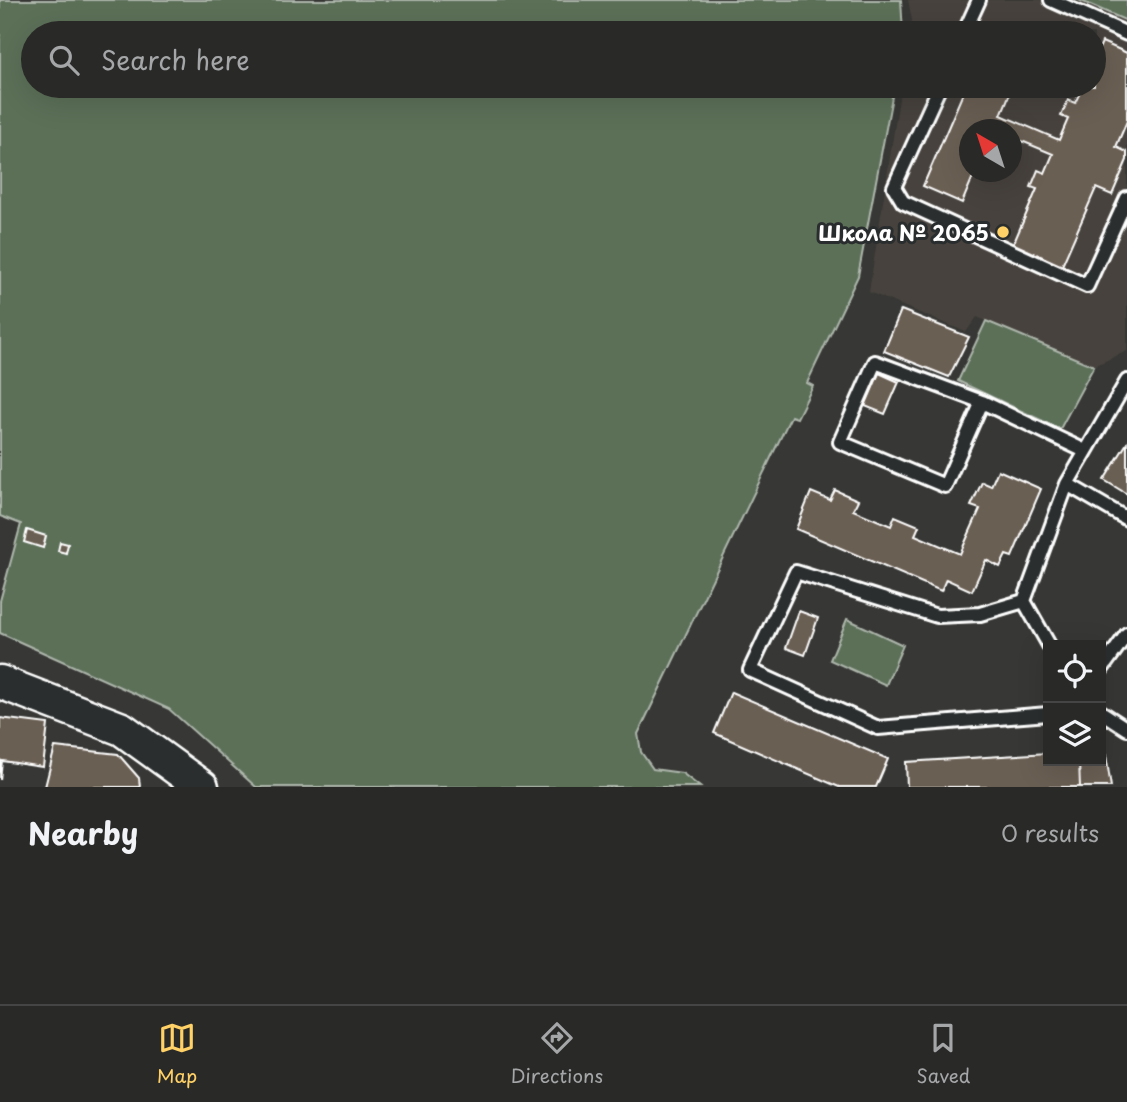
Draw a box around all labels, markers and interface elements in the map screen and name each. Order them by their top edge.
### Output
search box [21,21,1106,98]
text: Search here [101,40,250,79]
icon: search [45,41,83,79]
north arrow [959,119,1022,182]
place label: Школа № 2065 [818,216,989,248]
marker: Школа № 2065 [995,224,1011,240]
map controls [1043,640,1106,766]
button: locate [1043,640,1106,703]
button: layers [1043,703,1106,766]
text: Nearby [28,810,138,855]
text: 0 results [1001,815,1099,850]
tab: Map [157,1019,197,1089]
tab: Directions [511,1019,603,1089]
tab: Saved [916,1019,970,1089]

